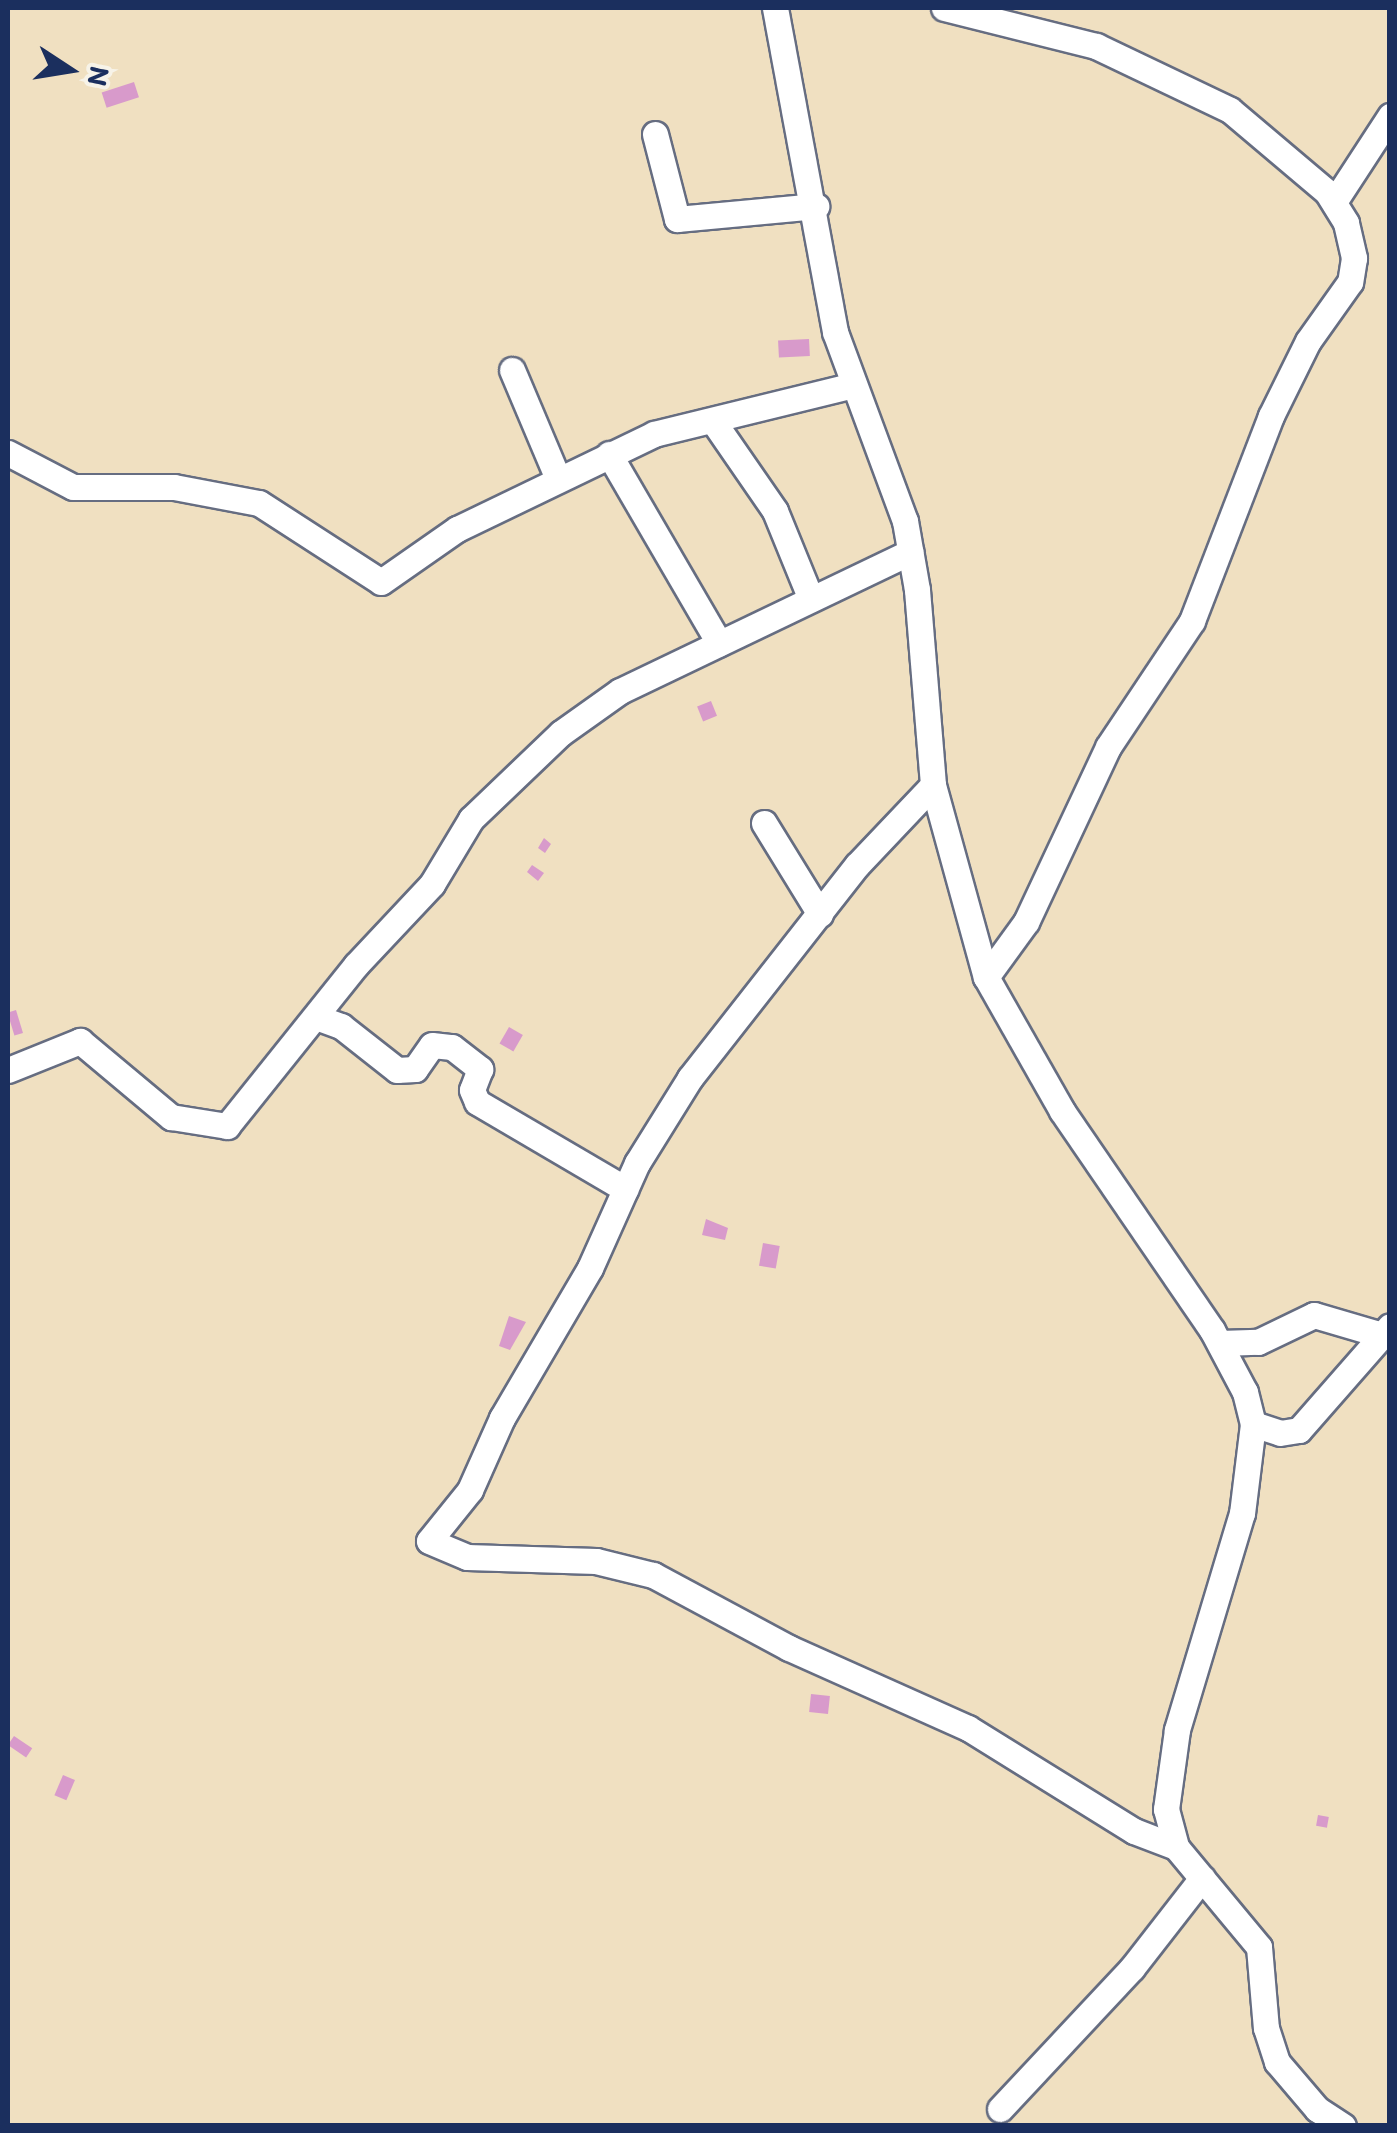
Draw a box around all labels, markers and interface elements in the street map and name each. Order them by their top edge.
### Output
north arrow [20,20,120,120]
text: N [81,63,118,89]

